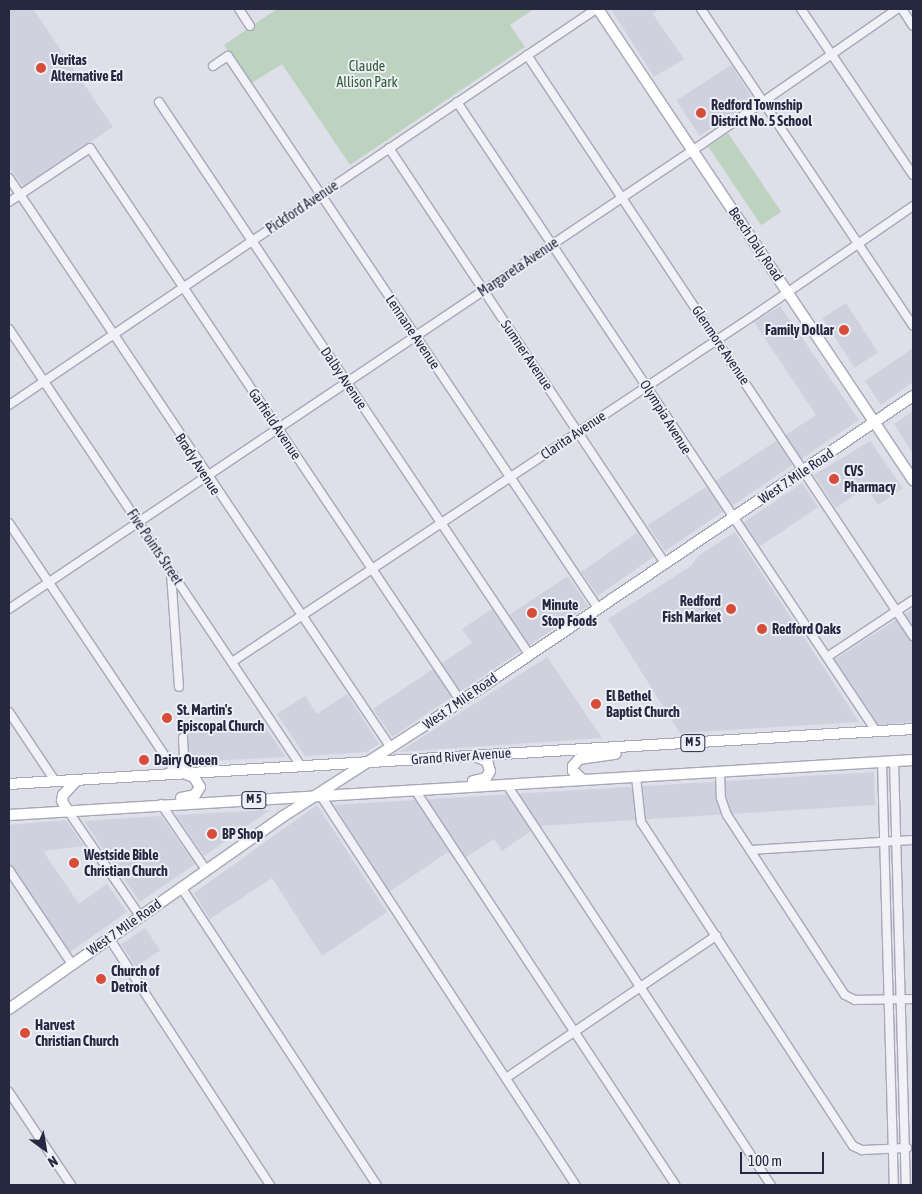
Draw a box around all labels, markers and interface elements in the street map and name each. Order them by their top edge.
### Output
place label: Veritas Alternative Ed [51,52,123,84]
park label: Claude Allison Park [336,58,398,90]
marker: Veritas Alternative Ed [35,62,47,74]
place label: Redford Township District No. 5 School [711,97,812,130]
marker: Redford Township District No. 5 School [695,107,707,119]
street label: Pickford Avenue [263,177,341,237]
street label: Beech Daly Road [725,204,787,284]
street label: Margareta Avenue [475,234,561,300]
street label: Lennane Avenue [382,292,444,372]
street label: Glenmore Avenue [688,302,754,388]
street label: Sumner Avenue [497,317,557,393]
place label: Family Dollar [765,322,834,338]
marker: Family Dollar [838,324,850,336]
street label: Dalby Avenue [317,344,371,412]
street label: Olympia Avenue [636,377,696,457]
street label: Garfield Avenue [245,385,305,463]
street label: Clarita Avenue [537,407,609,463]
street label: Brady Avenue [172,430,224,498]
street label: West 7 Mile Road [755,445,837,507]
place label: CVS Pharmacy [844,463,896,496]
marker: CVS Pharmacy [828,473,840,485]
street label: Five Points Street [124,506,186,588]
place label: Redford Fish Market [662,593,721,626]
place label: Minute Stop Foods [542,597,597,630]
marker: Redford Fish Market [725,603,737,615]
marker: Minute Stop Foods [526,607,538,619]
place label: Redford Oaks [772,621,841,637]
marker: Redford Oaks [756,623,768,635]
street label: West 7 Mile Road [420,669,500,733]
place label: El Bethel Baptist Church [606,688,680,720]
marker: El Bethel Baptist Church [590,698,602,710]
place label: St. Martin's Episcopal Church [177,702,264,734]
marker: St. Martin's Episcopal Church [161,712,173,724]
road number: M 5 [679,734,707,752]
street label: Grand River Avenue [410,744,512,768]
place label: Dairy Queen [154,752,218,768]
marker: Dairy Queen [138,754,150,766]
road number: M 5 [240,790,268,810]
place label: BP Shop [222,826,263,842]
marker: BP Shop [206,828,218,840]
place label: Westside Bible Christian Church [84,847,168,880]
marker: Westside Bible Christian Church [68,857,80,869]
street label: West 7 Mile Road [84,895,164,959]
place label: Church of Detroit [111,963,159,996]
marker: Church of Detroit [95,973,107,985]
place label: Harvest Christian Church [35,1017,119,1050]
marker: Harvest Christian Church [19,1027,31,1039]
north arrow [20,1124,70,1174]
scale bar [742,1142,826,1174]
text: 100 m [748,1152,782,1169]
text: N [45,1153,61,1171]

